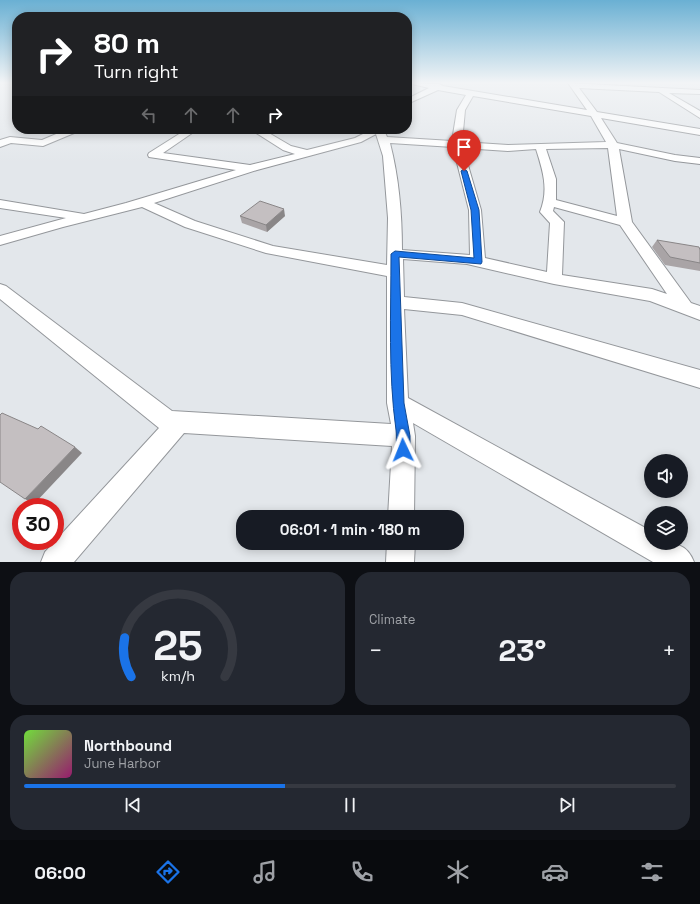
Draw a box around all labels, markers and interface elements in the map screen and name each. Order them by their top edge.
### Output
text: 80 m [94,25,160,61]
icon: right [28,28,80,80]
text: Turn right [94,60,178,83]
icon: left [138,104,160,126]
icon: ahead [180,104,202,126]
icon: ahead [222,104,244,126]
icon: right [264,104,286,126]
pin [447,130,481,171]
icon: arrive [453,136,475,158]
position arrow [382,429,424,471]
map controls [644,454,688,550]
button: sound [644,454,688,498]
speed limit sign: 30 [12,498,64,550]
button: layers [644,506,688,550]
text: 06:01 · 1 min · 180 m [280,520,420,539]
text: Climate [369,611,415,628]
text: 25 [153,618,202,671]
text: 23° [499,631,546,670]
text: − [369,636,383,664]
text: + [662,636,676,664]
text: km/h [160,666,195,684]
text: Northbound [84,736,172,755]
text: June Harbor [84,755,161,772]
icon: previous [122,794,144,816]
icon: pause [339,794,361,816]
icon: next [556,794,578,816]
icon: directions [154,858,182,886]
icon: music [251,858,279,886]
icon: phone [348,858,376,886]
icon: climate [444,858,472,886]
icon: car [541,858,569,886]
icon: filters [638,858,666,886]
text: 06:00 [34,861,86,884]

